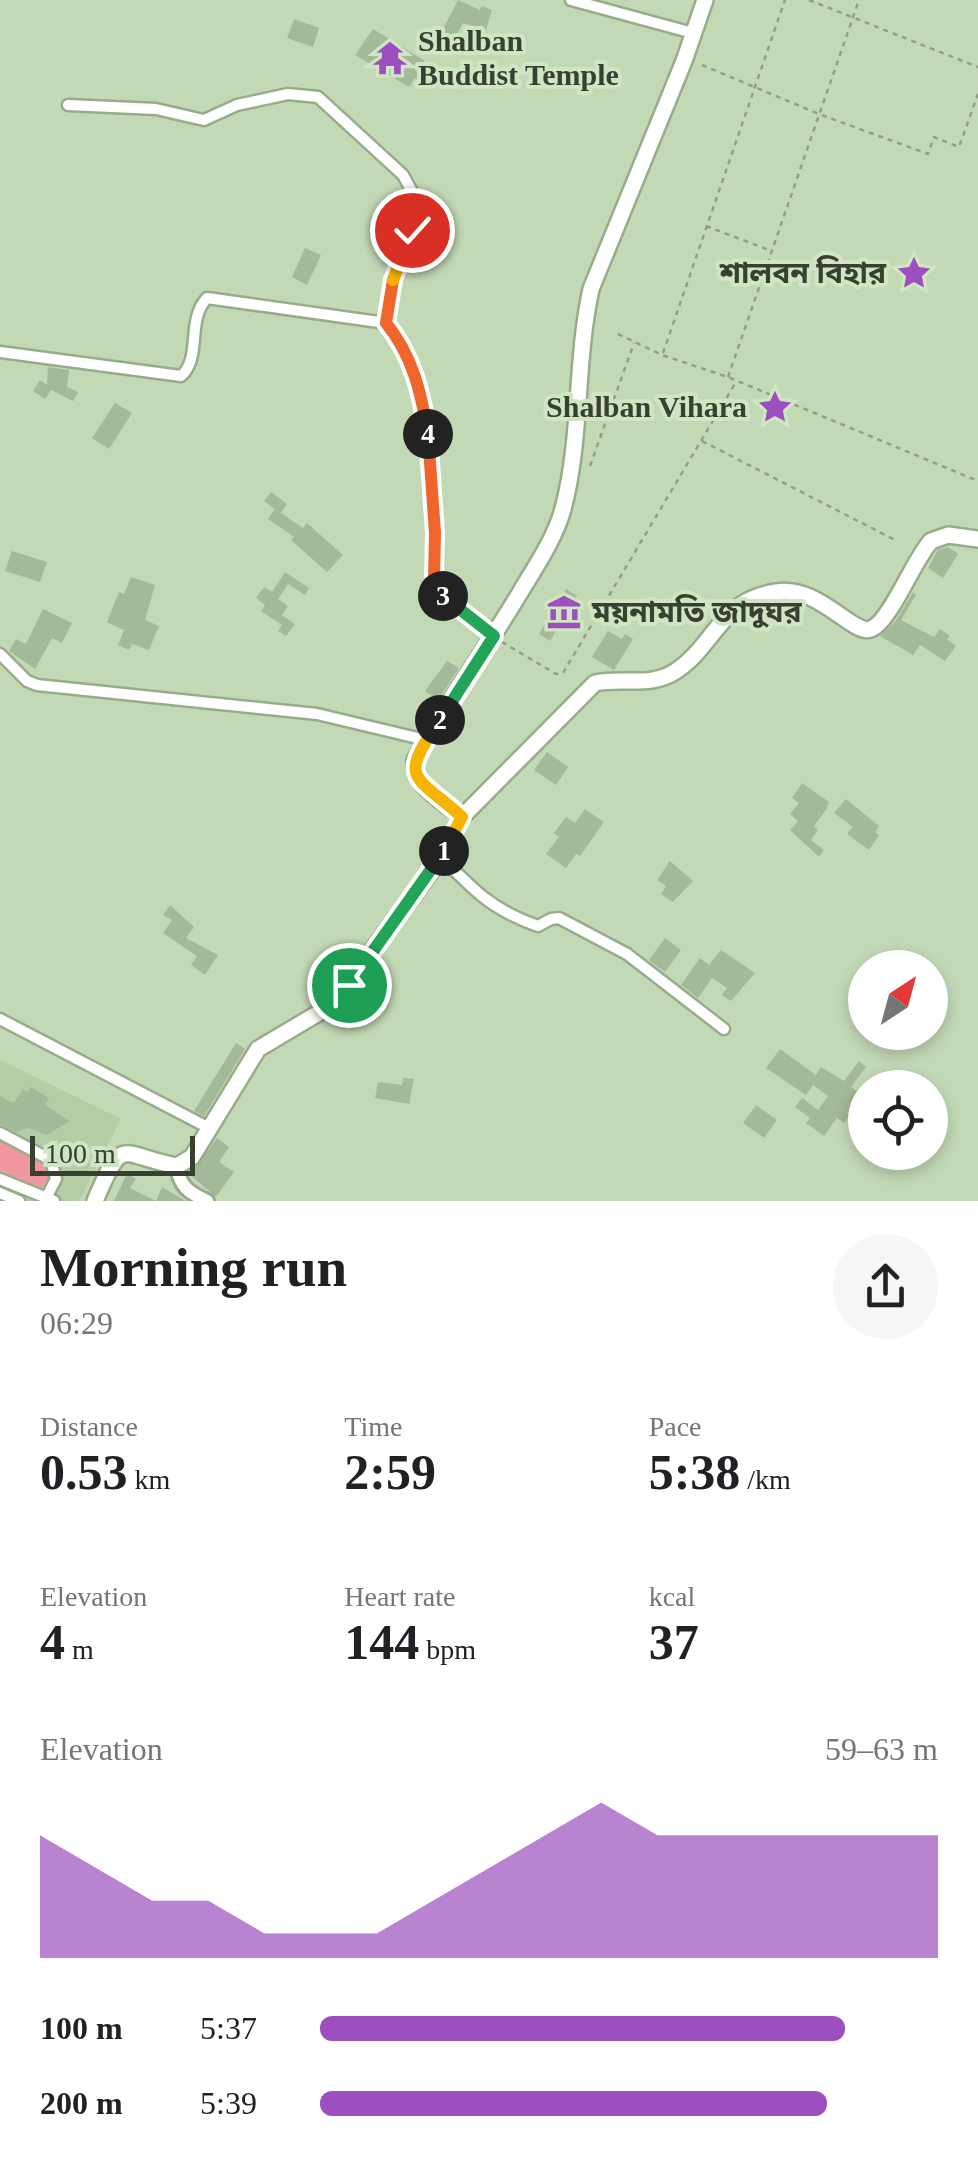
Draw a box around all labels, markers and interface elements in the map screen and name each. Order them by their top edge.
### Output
place label: Shalban Buddist Temple [418,24,619,91]
temple icon: Shalban Buddist Temple [371,39,409,77]
pin [370,188,455,273]
icon: check [385,203,440,258]
place icon: শালবন বিহার [895,254,933,292]
place label: শালবন বিহার [719,255,887,289]
place icon: Shalban Vihara [756,388,794,426]
place label: Shalban Vihara [546,390,747,423]
pin: 4 [403,409,453,459]
text: 4 [421,418,435,449]
pin: 3 [418,571,468,621]
text: 3 [436,580,450,611]
museum icon: ময়নামতি জাদুঘর [545,593,583,631]
place label: ময়নামতি জাদুঘর [591,594,802,628]
pin: 2 [415,695,465,745]
text: 2 [433,704,447,735]
pin: 1 [419,826,469,876]
text: 1 [437,835,451,866]
pin [307,943,392,1028]
north arrow [848,950,948,1050]
map controls [848,950,948,1170]
icon: arrive [322,958,377,1013]
button: locate [848,1070,948,1170]
scale bar [30,1131,195,1176]
text: 100 m [45,1138,116,1169]
button: share [833,1234,938,1339]
text: Morning run [40,1237,347,1298]
text: 06:29 [40,1305,113,1341]
text: Distance [40,1411,138,1442]
text: Time [344,1411,402,1442]
text: Pace [649,1411,702,1442]
text: 0.53 [40,1444,128,1500]
text: 2:59 [344,1444,436,1500]
text: 5:38 [649,1444,740,1500]
text: km [128,1464,170,1495]
text: /km [740,1464,791,1495]
text: Elevation [40,1581,147,1612]
text: Heart rate [344,1581,455,1612]
text: kcal [649,1581,695,1612]
text: 4 [40,1614,65,1670]
text: 144 [344,1614,419,1670]
text: 37 [649,1614,699,1670]
text: m [65,1634,94,1665]
text: bpm [419,1634,476,1665]
text: Elevation [40,1731,163,1767]
text: 59–63 m [825,1731,938,1767]
text: 100 m [40,2010,123,2046]
text: 5:37 [200,2010,257,2046]
text: 200 m [40,2085,123,2121]
text: 5:39 [200,2085,257,2121]

